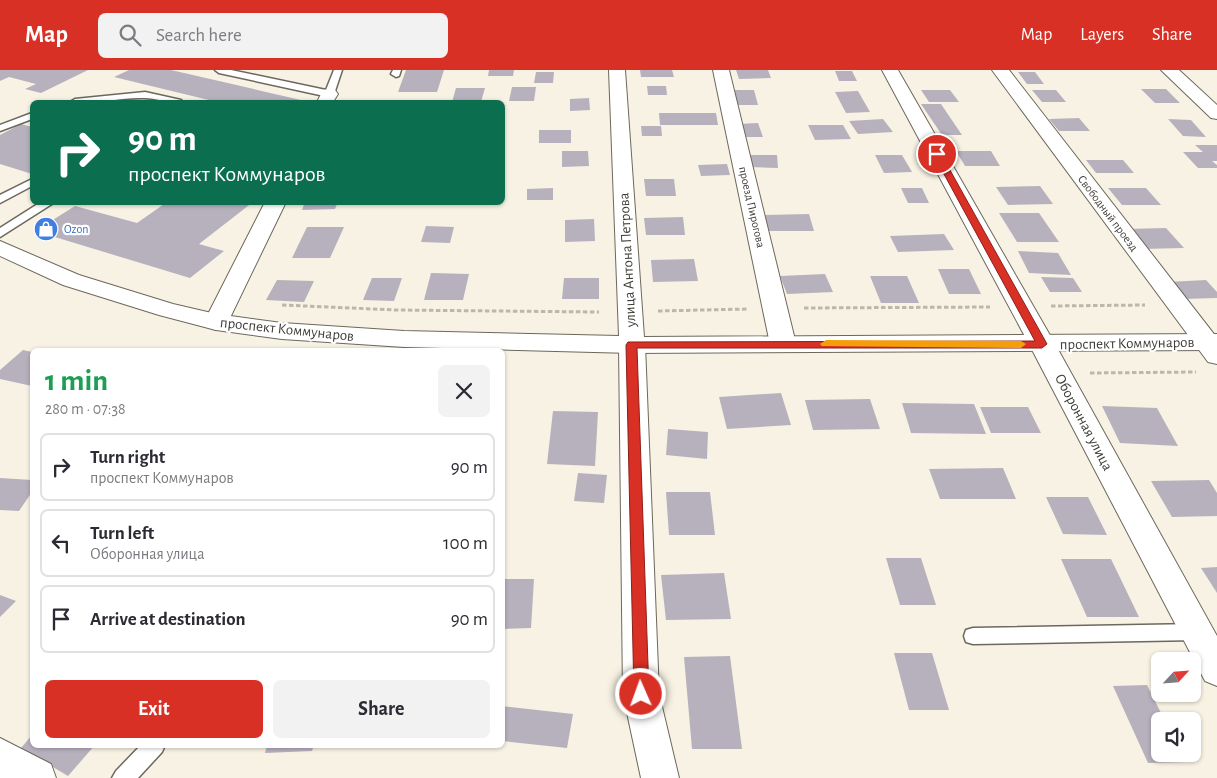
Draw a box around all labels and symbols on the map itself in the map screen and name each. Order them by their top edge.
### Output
pin [916,133,958,175]
street label: проезд Пирогова [737,165,767,249]
street label: Свободный проезд [1076,173,1140,253]
street label: улица Антона Петрова [616,192,639,329]
shop icon: Ozon [33,216,59,242]
place label: Ozon [64,223,88,235]
street label: проспект Коммунаров [219,315,355,344]
street label: проспект Коммунаров [1060,335,1195,352]
street label: Оборонная улица [1052,371,1115,473]
north arrow [1151,652,1201,702]
position arrow [614,667,666,719]

